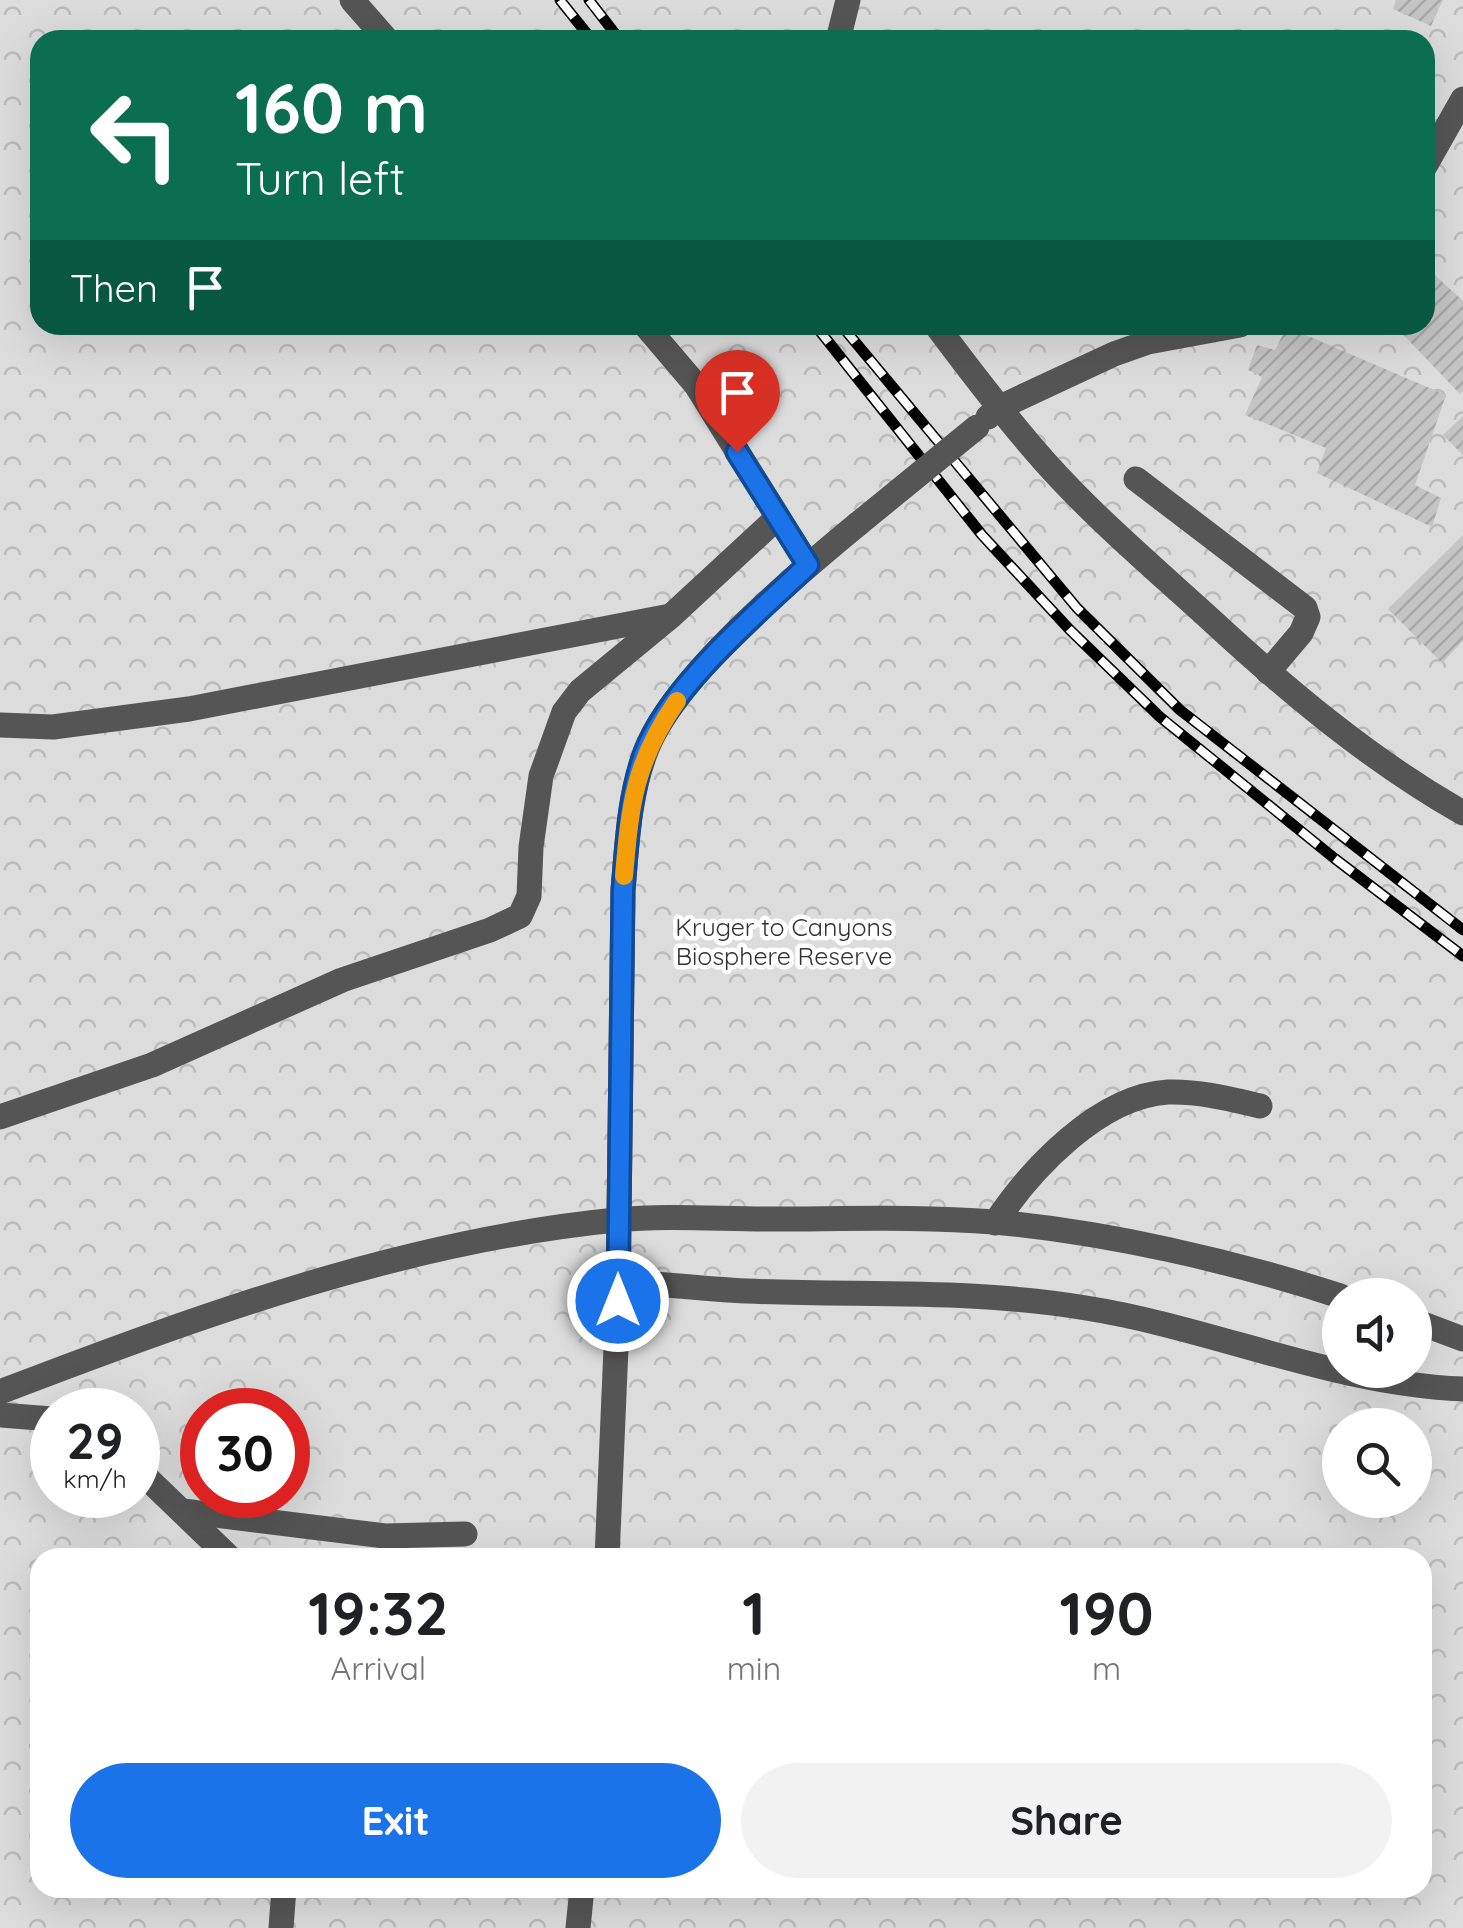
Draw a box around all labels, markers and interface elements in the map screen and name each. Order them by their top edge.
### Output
text: 160 m [235,63,428,151]
icon: left [70,70,200,200]
text: Turn left [235,150,405,206]
icon: arrive [178,260,233,315]
text: Then [70,264,158,312]
pin [695,350,780,453]
icon: arrive [710,365,765,420]
park label: Kruger to Canyons Biosphere Reserve [675,911,893,971]
position arrow [566,1249,670,1353]
map controls [1322,1278,1432,1518]
button: sound [1322,1278,1432,1388]
speed limit sign: 30 [180,1388,310,1518]
button: search [1322,1408,1432,1518]
text: 29 [67,1409,123,1472]
text: km/h [63,1463,127,1494]
text: 19:32 [308,1575,448,1650]
text: 1 [742,1575,766,1650]
text: 190 [1059,1575,1154,1650]
text: Arrival [330,1648,426,1688]
text: min [727,1648,781,1688]
text: m [1092,1648,1121,1688]
button: Exit [70,1763,721,1878]
button: Share [741,1763,1392,1878]

